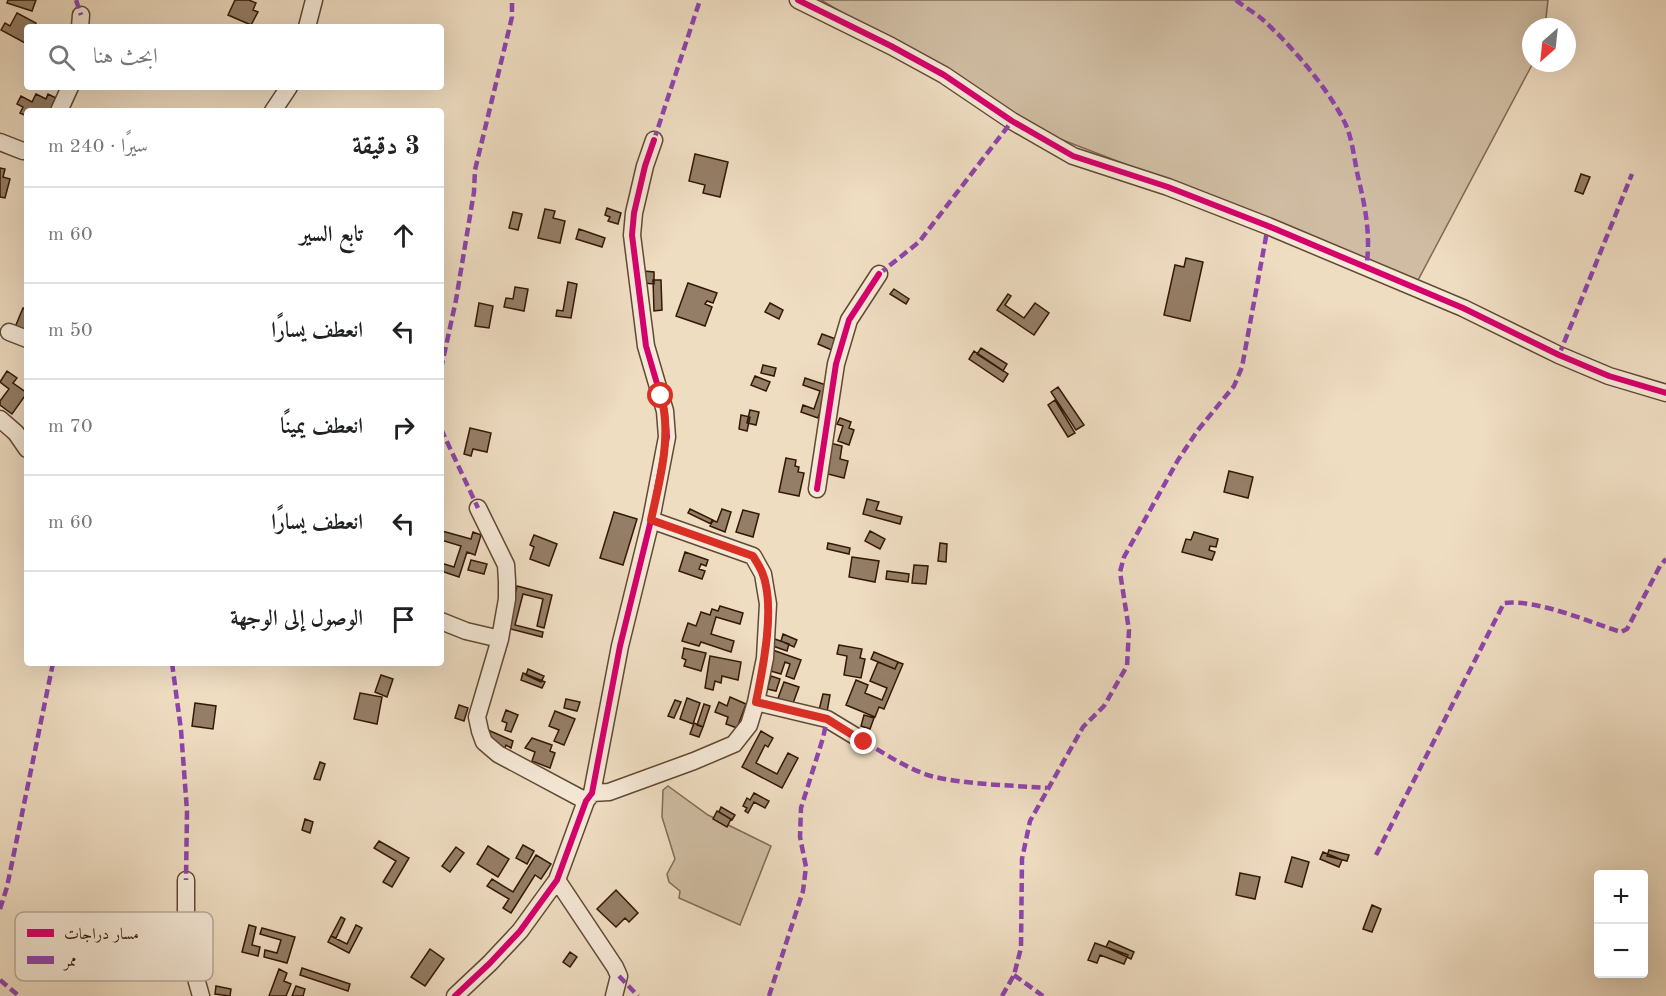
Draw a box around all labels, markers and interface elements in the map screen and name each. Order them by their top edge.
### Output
north arrow [1522,18,1576,72]
search box [24,24,444,90]
icon: search [45,41,78,74]
text: ابحث هنا [93,46,158,68]
text: 3 دقيقة [352,134,420,160]
text: سيرًا · 240 m [48,137,148,157]
icon: ahead [387,219,420,252]
text: تابع السير [299,224,363,246]
text: 60 m [48,225,93,245]
icon: left [387,315,420,348]
text: انعطف يسارًا [271,320,363,342]
text: 50 m [48,321,93,341]
route start [647,382,673,408]
icon: right [387,411,420,444]
text: انعطف يمينًا [280,416,363,438]
text: 70 m [48,417,93,437]
icon: left [387,507,420,540]
text: انعطف يسارًا [271,512,363,534]
text: 60 m [48,513,93,533]
icon: arrive [387,603,420,636]
text: الوصول إلى الوجهة [230,608,363,630]
route end [850,728,876,754]
map controls [1594,870,1648,978]
button: + [1594,870,1648,924]
legend [15,912,213,981]
button: − [1594,924,1648,978]
text: مسار دراجات [64,927,139,943]
text: ممر [62,954,77,971]

